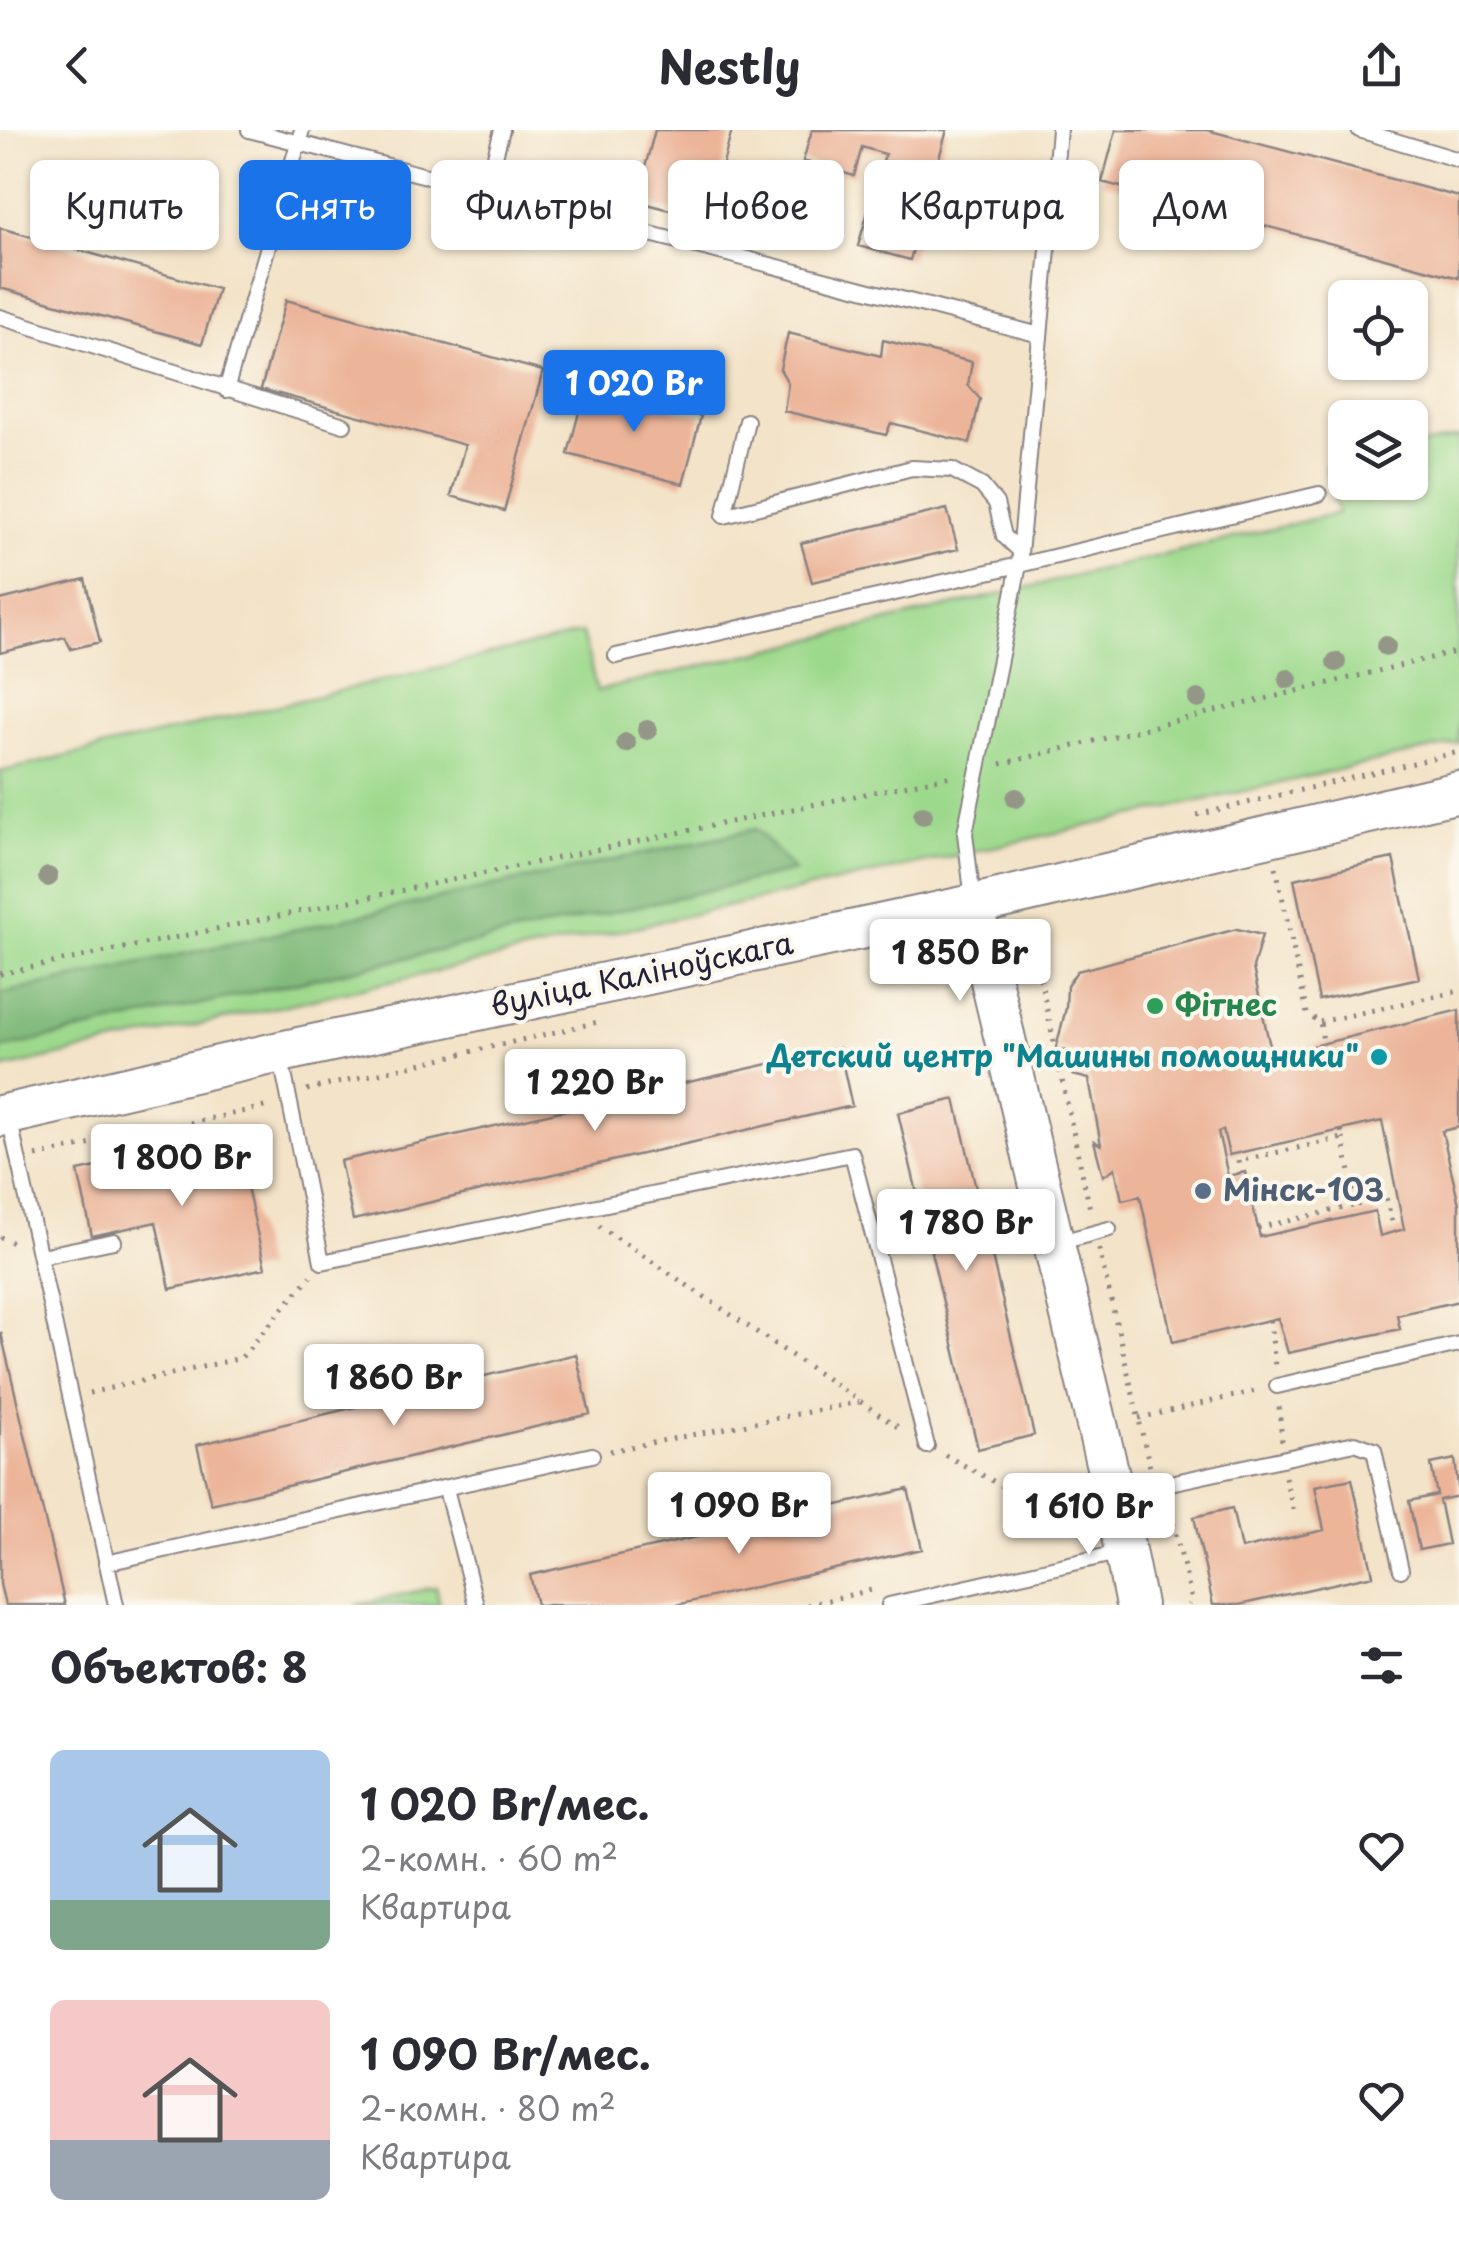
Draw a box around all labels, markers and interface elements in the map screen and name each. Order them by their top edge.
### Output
text: Nestly [659,31,800,99]
icon: back [50,38,105,93]
icon: share [1354,38,1409,93]
chip: Купить [30,160,219,250]
chip: Снять [239,160,411,250]
chip: Фильтры [431,160,648,250]
chip: Новое [668,160,844,250]
chip: Квартира [864,160,1099,250]
chip: Дом [1119,160,1264,250]
map controls [1328,280,1428,500]
button: locate [1328,280,1428,380]
pin: 1 020 Br [531,350,737,435]
text: 1 020 Br [565,358,703,406]
button: layers [1328,400,1428,500]
street label: вуліца Каліноўскага [486,918,797,1027]
pin: 1 850 Br [857,919,1063,1004]
text: 1 850 Br [892,927,1028,975]
place label: Фітнес [1175,981,1277,1026]
marker: Фітнес [1144,995,1166,1017]
place label: Детский центр "Машины помощники" [766,1032,1359,1077]
marker: Детский центр "Машины помощники" [1368,1046,1390,1068]
pin: 1 220 Br [492,1049,698,1134]
text: 1 220 Br [527,1057,663,1105]
pin: 1 800 Br [79,1124,285,1209]
text: 1 800 Br [113,1132,251,1180]
place label: Мінск-103 [1223,1166,1384,1211]
marker: Мінск-103 [1192,1180,1214,1202]
pin: 1 780 Br [863,1189,1069,1274]
text: 1 780 Br [899,1197,1033,1245]
pin: 1 860 Br [291,1344,497,1429]
text: 1 860 Br [326,1352,462,1400]
pin: 1 090 Br [636,1472,842,1557]
pin: 1 610 Br [986,1473,1192,1558]
text: 1 090 Br [670,1480,808,1528]
text: 1 610 Br [1025,1481,1153,1529]
text: Объектов: 8 [50,1634,308,1697]
icon: filters [1354,1638,1409,1693]
text: 1 020 Br/мес. [360,1771,650,1834]
icon: home [130,1790,250,1910]
icon: heart [1354,1823,1409,1878]
text: 2-комн. · 60 m² [360,1834,618,1882]
text: Квартира [360,1882,511,1930]
text: 1 090 Br/мес. [360,2021,651,2084]
icon: home [130,2040,250,2160]
icon: heart [1354,2073,1409,2128]
text: 2-комн. · 80 m² [360,2084,616,2132]
text: Квартира [360,2132,511,2180]

